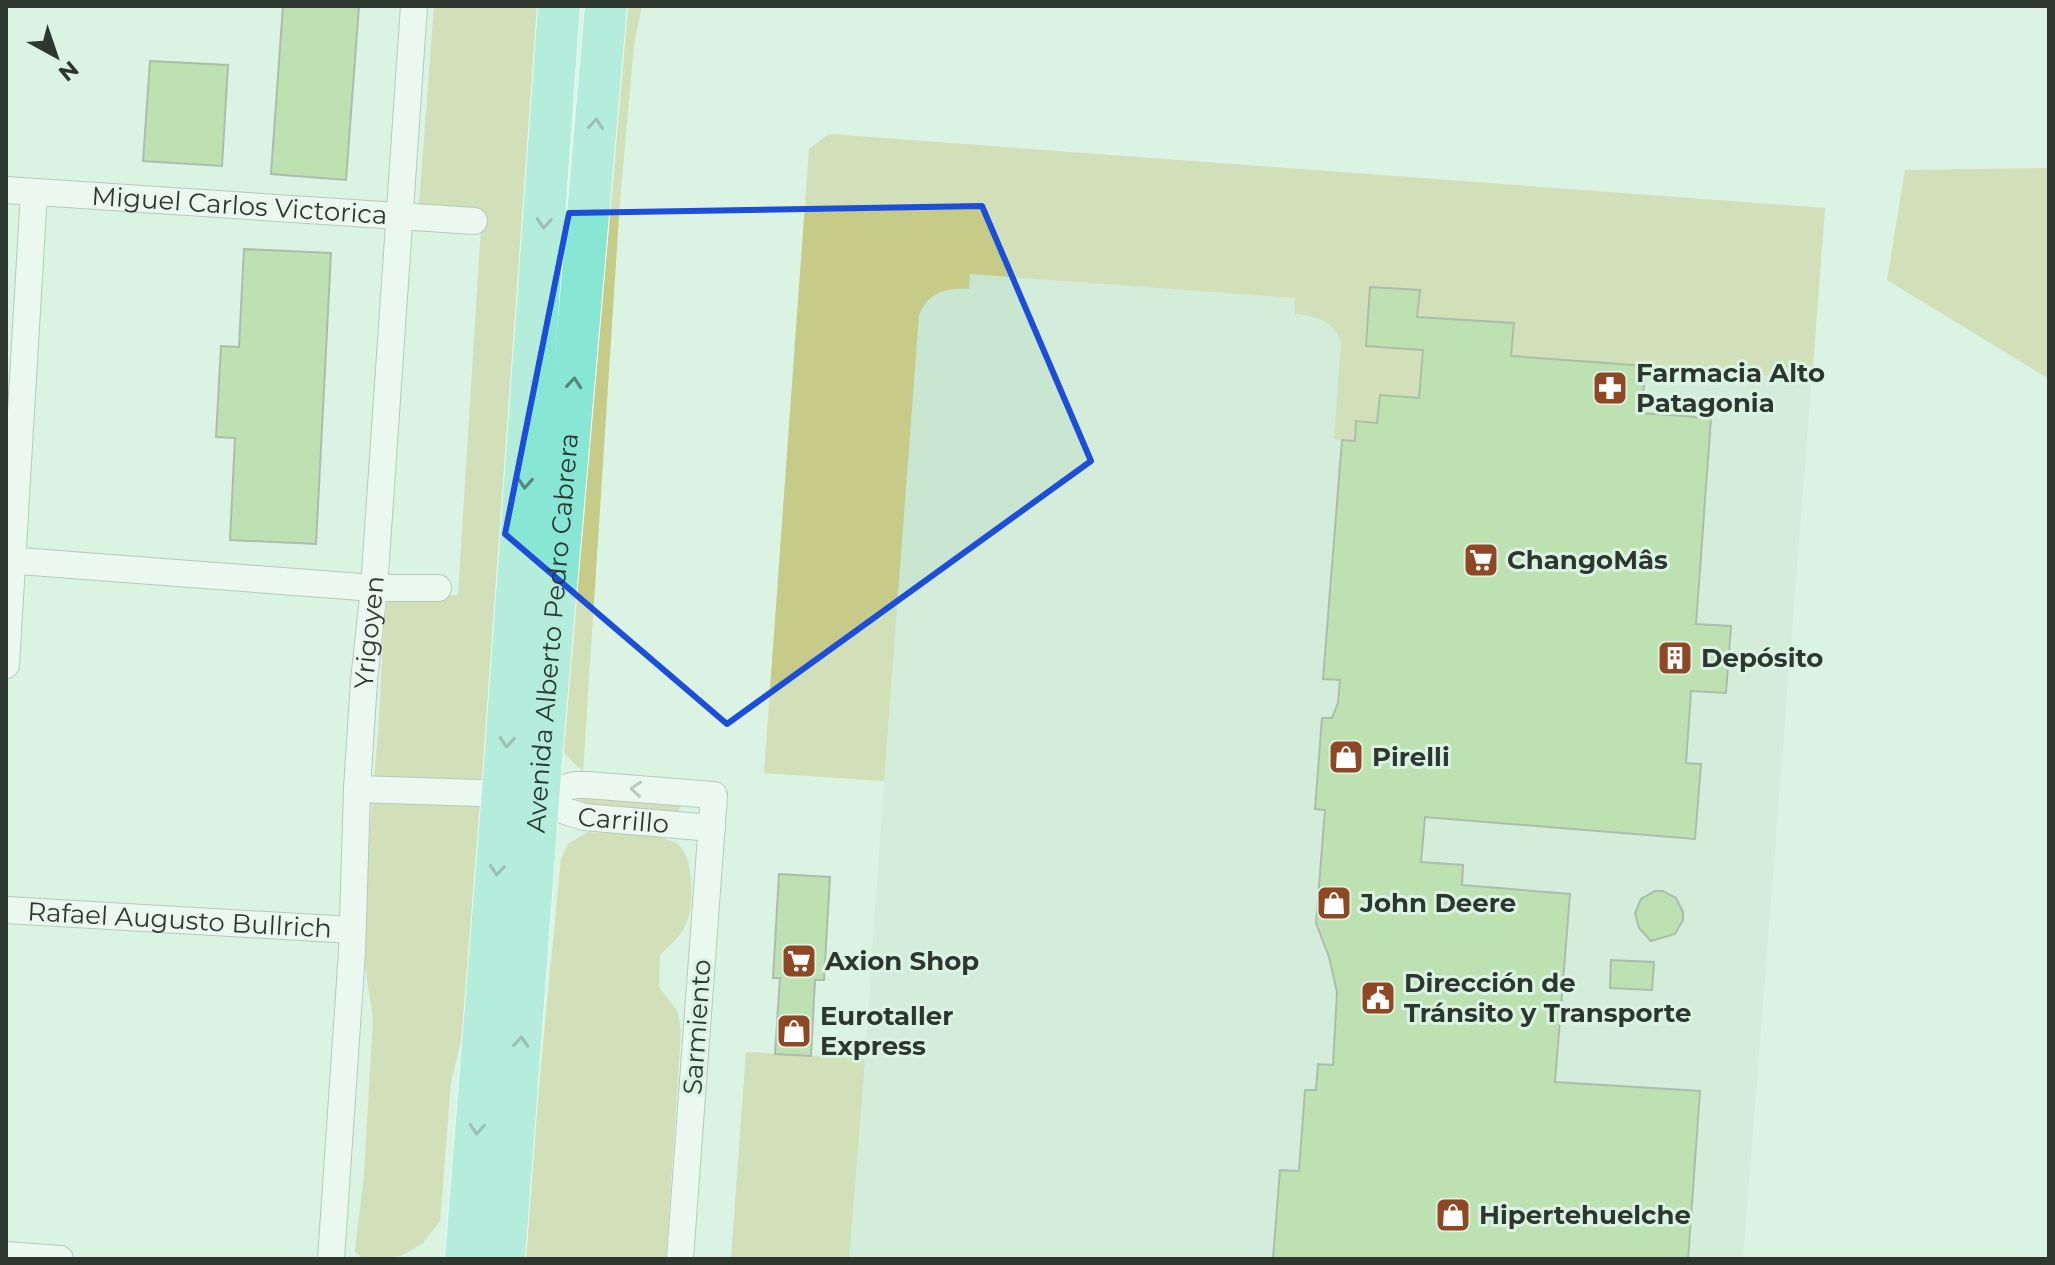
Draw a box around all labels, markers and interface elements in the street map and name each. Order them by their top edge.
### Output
north arrow [16,16,96,96]
text: N [53,55,84,87]
one-way arrow [587,117,604,130]
street label: Miguel Carlos Victorica [91,180,388,231]
one-way arrow [536,217,553,230]
place label: Farmacia Alto Patagonia [1636,357,1825,419]
pharmacy icon: Farmacia Alto Patagonia [1591,369,1629,407]
one-way arrow [565,376,582,389]
street label: Avenida Alberto Pedro Cabrera [520,431,585,834]
one-way arrow [517,477,534,490]
supermarket icon: ChangoMâs [1462,541,1500,579]
place label: ChangoMâs [1507,544,1668,576]
street label: Yrigoyen [348,575,391,690]
building icon: Depósito [1656,639,1694,677]
place label: Depósito [1701,642,1823,674]
one-way arrow [499,736,516,749]
shop icon: Pirelli [1327,738,1365,776]
place label: Pirelli [1372,741,1450,773]
one-way arrow [629,781,642,798]
street label: Carrillo [577,801,670,840]
one-way arrow [489,864,506,877]
shop icon: John Deere [1315,884,1353,922]
place label: John Deere [1359,887,1516,919]
street label: Rafael Augusto Bullrich [27,895,333,945]
supermarket icon: Axion Shop [780,942,818,980]
place label: Axion Shop [824,945,979,977]
street label: Sarmiento [676,958,718,1096]
place label: Dirección de Tránsito y Transporte [1404,967,1691,1029]
public building icon: Dirección de Tránsito y Transporte [1359,979,1397,1017]
place label: Eurotaller Express [820,1000,953,1062]
shop icon: Eurotaller Express [775,1012,813,1050]
one-way arrow [512,1035,529,1048]
one-way arrow [468,1123,485,1136]
shop icon: Hipertehuelche [1434,1196,1472,1234]
place label: Hipertehuelche [1479,1199,1691,1231]

